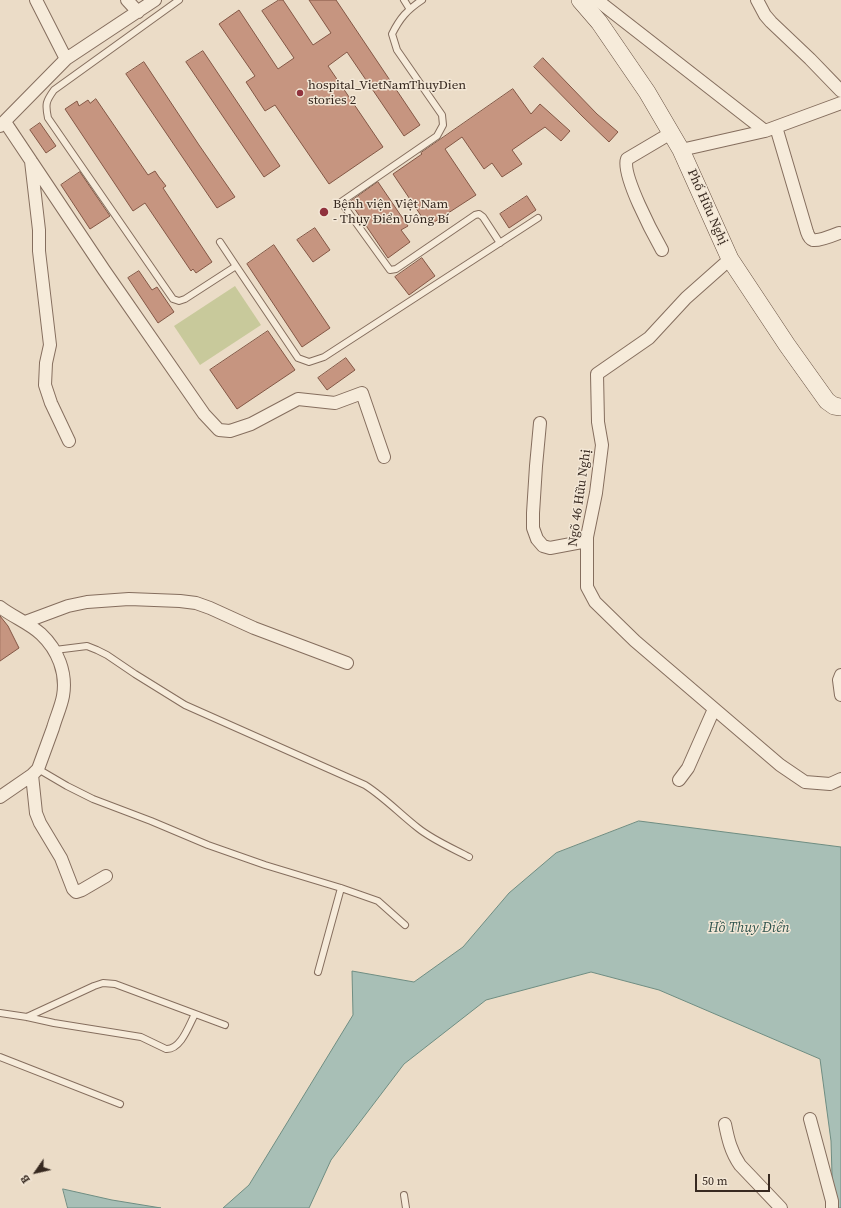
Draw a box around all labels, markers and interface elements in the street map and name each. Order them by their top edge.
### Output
place label: hospital_VietNamThuyDien stories 2 [308,78,466,109]
marker: hospital_VietNamThuyDien stories 2 [295,88,305,98]
street label: Phố Hữu Nghị [683,167,731,247]
place label: Bệnh viện Việt Nam - Thụy Điển Uông Bí [333,197,449,228]
marker: Bệnh viện Việt Nam - Thụy Điển Uông Bí [318,206,330,218]
street label: Ngõ 46 Hữu Nghị [565,448,595,548]
water label: Hồ Thụy Điển [708,920,790,936]
north arrow [16,1152,56,1192]
scale bar [697,1166,772,1192]
text: B [17,1172,34,1186]
text: 50 m [702,1173,728,1189]

